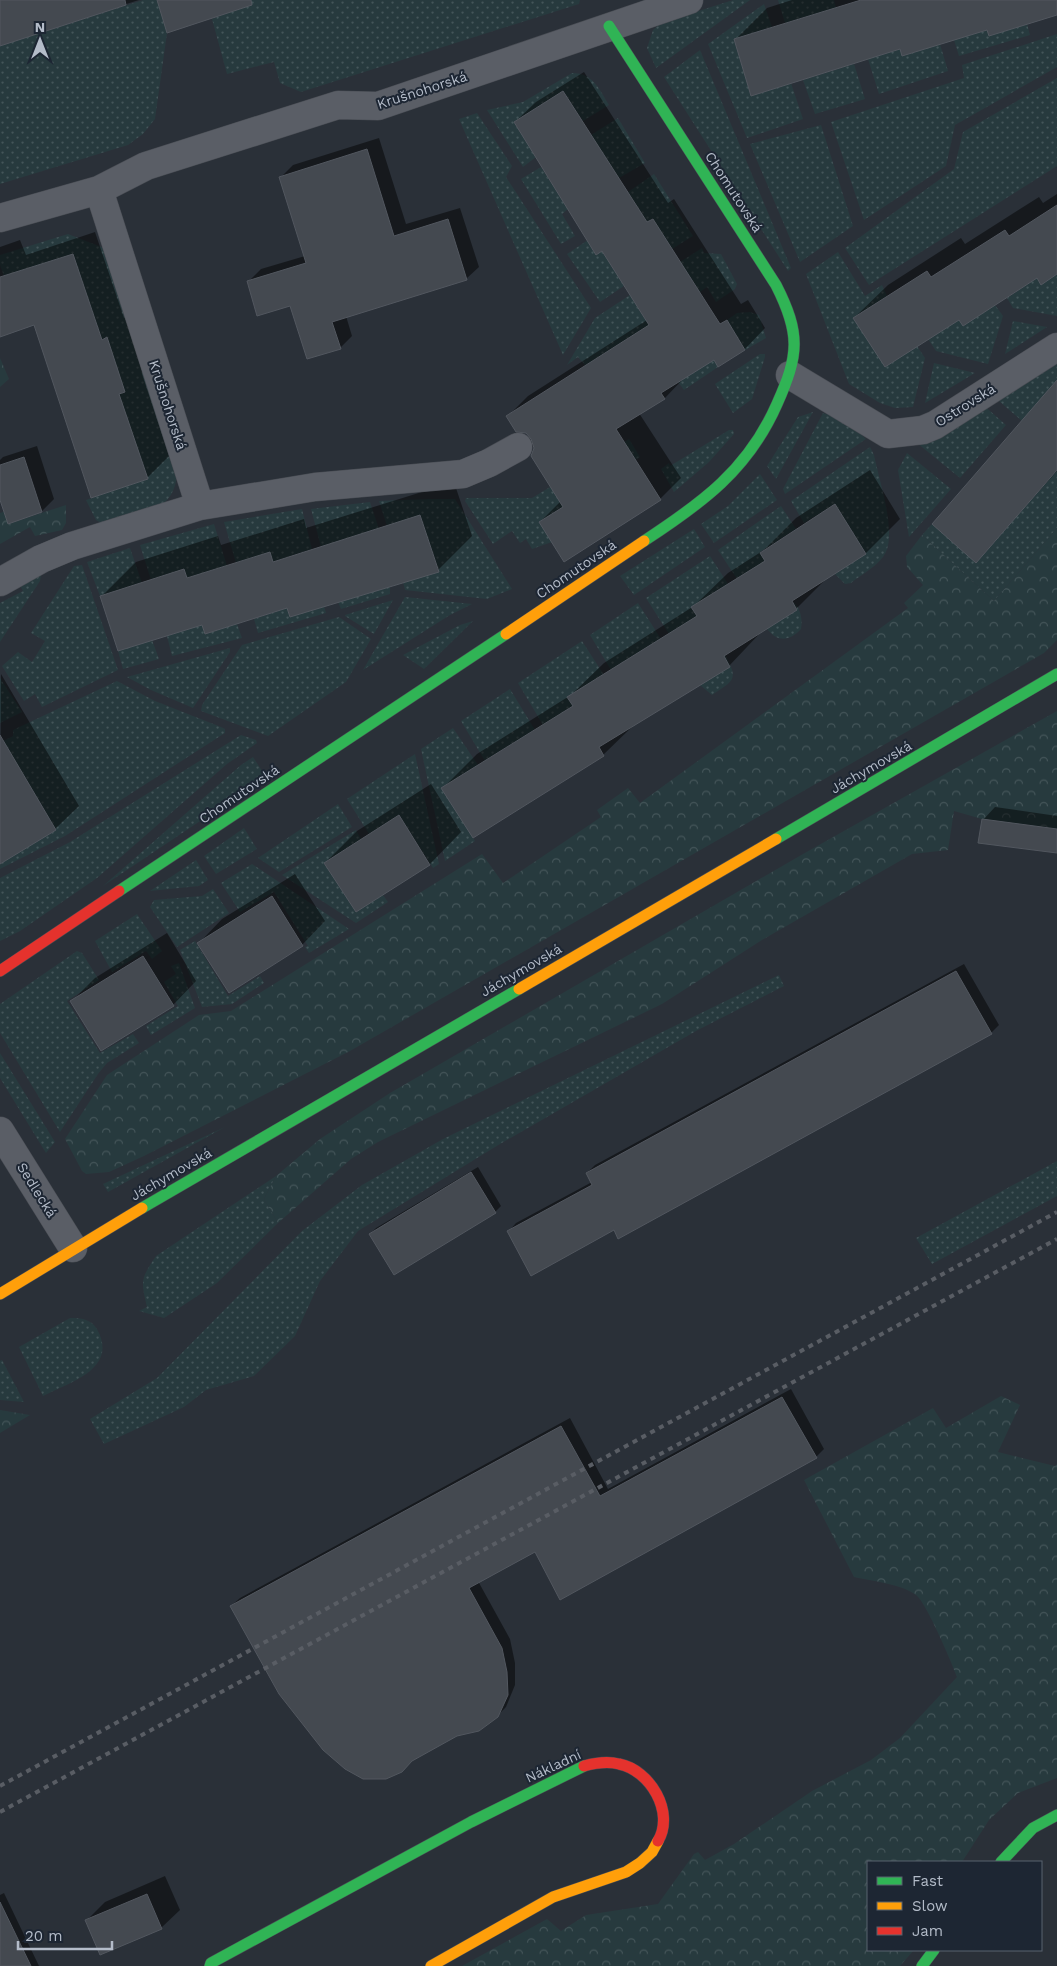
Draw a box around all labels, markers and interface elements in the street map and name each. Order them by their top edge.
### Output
north arrow [15,15,65,65]
text: N [35,19,45,35]
street label: Krušnohorská [375,68,469,112]
street label: Chomutovská [702,149,766,235]
street label: Krušnohorská [146,358,190,452]
street label: Ostrovská [932,380,998,430]
street label: Chomutovská [533,536,619,602]
street label: Jáchymovská [828,737,914,797]
street label: Chomutovská [196,761,282,827]
street label: Jáchymovská [478,940,564,1000]
street label: Jáchymovská [128,1144,214,1204]
street label: Sedlecká [14,1160,60,1220]
street label: Nákladní [523,1746,584,1786]
legend [867,1861,1042,1951]
text: Fast [912,1872,944,1890]
text: Slow [912,1897,948,1915]
scale bar [18,1918,111,1950]
text: Jam [912,1922,943,1940]
text: 20 m [25,1927,63,1945]

